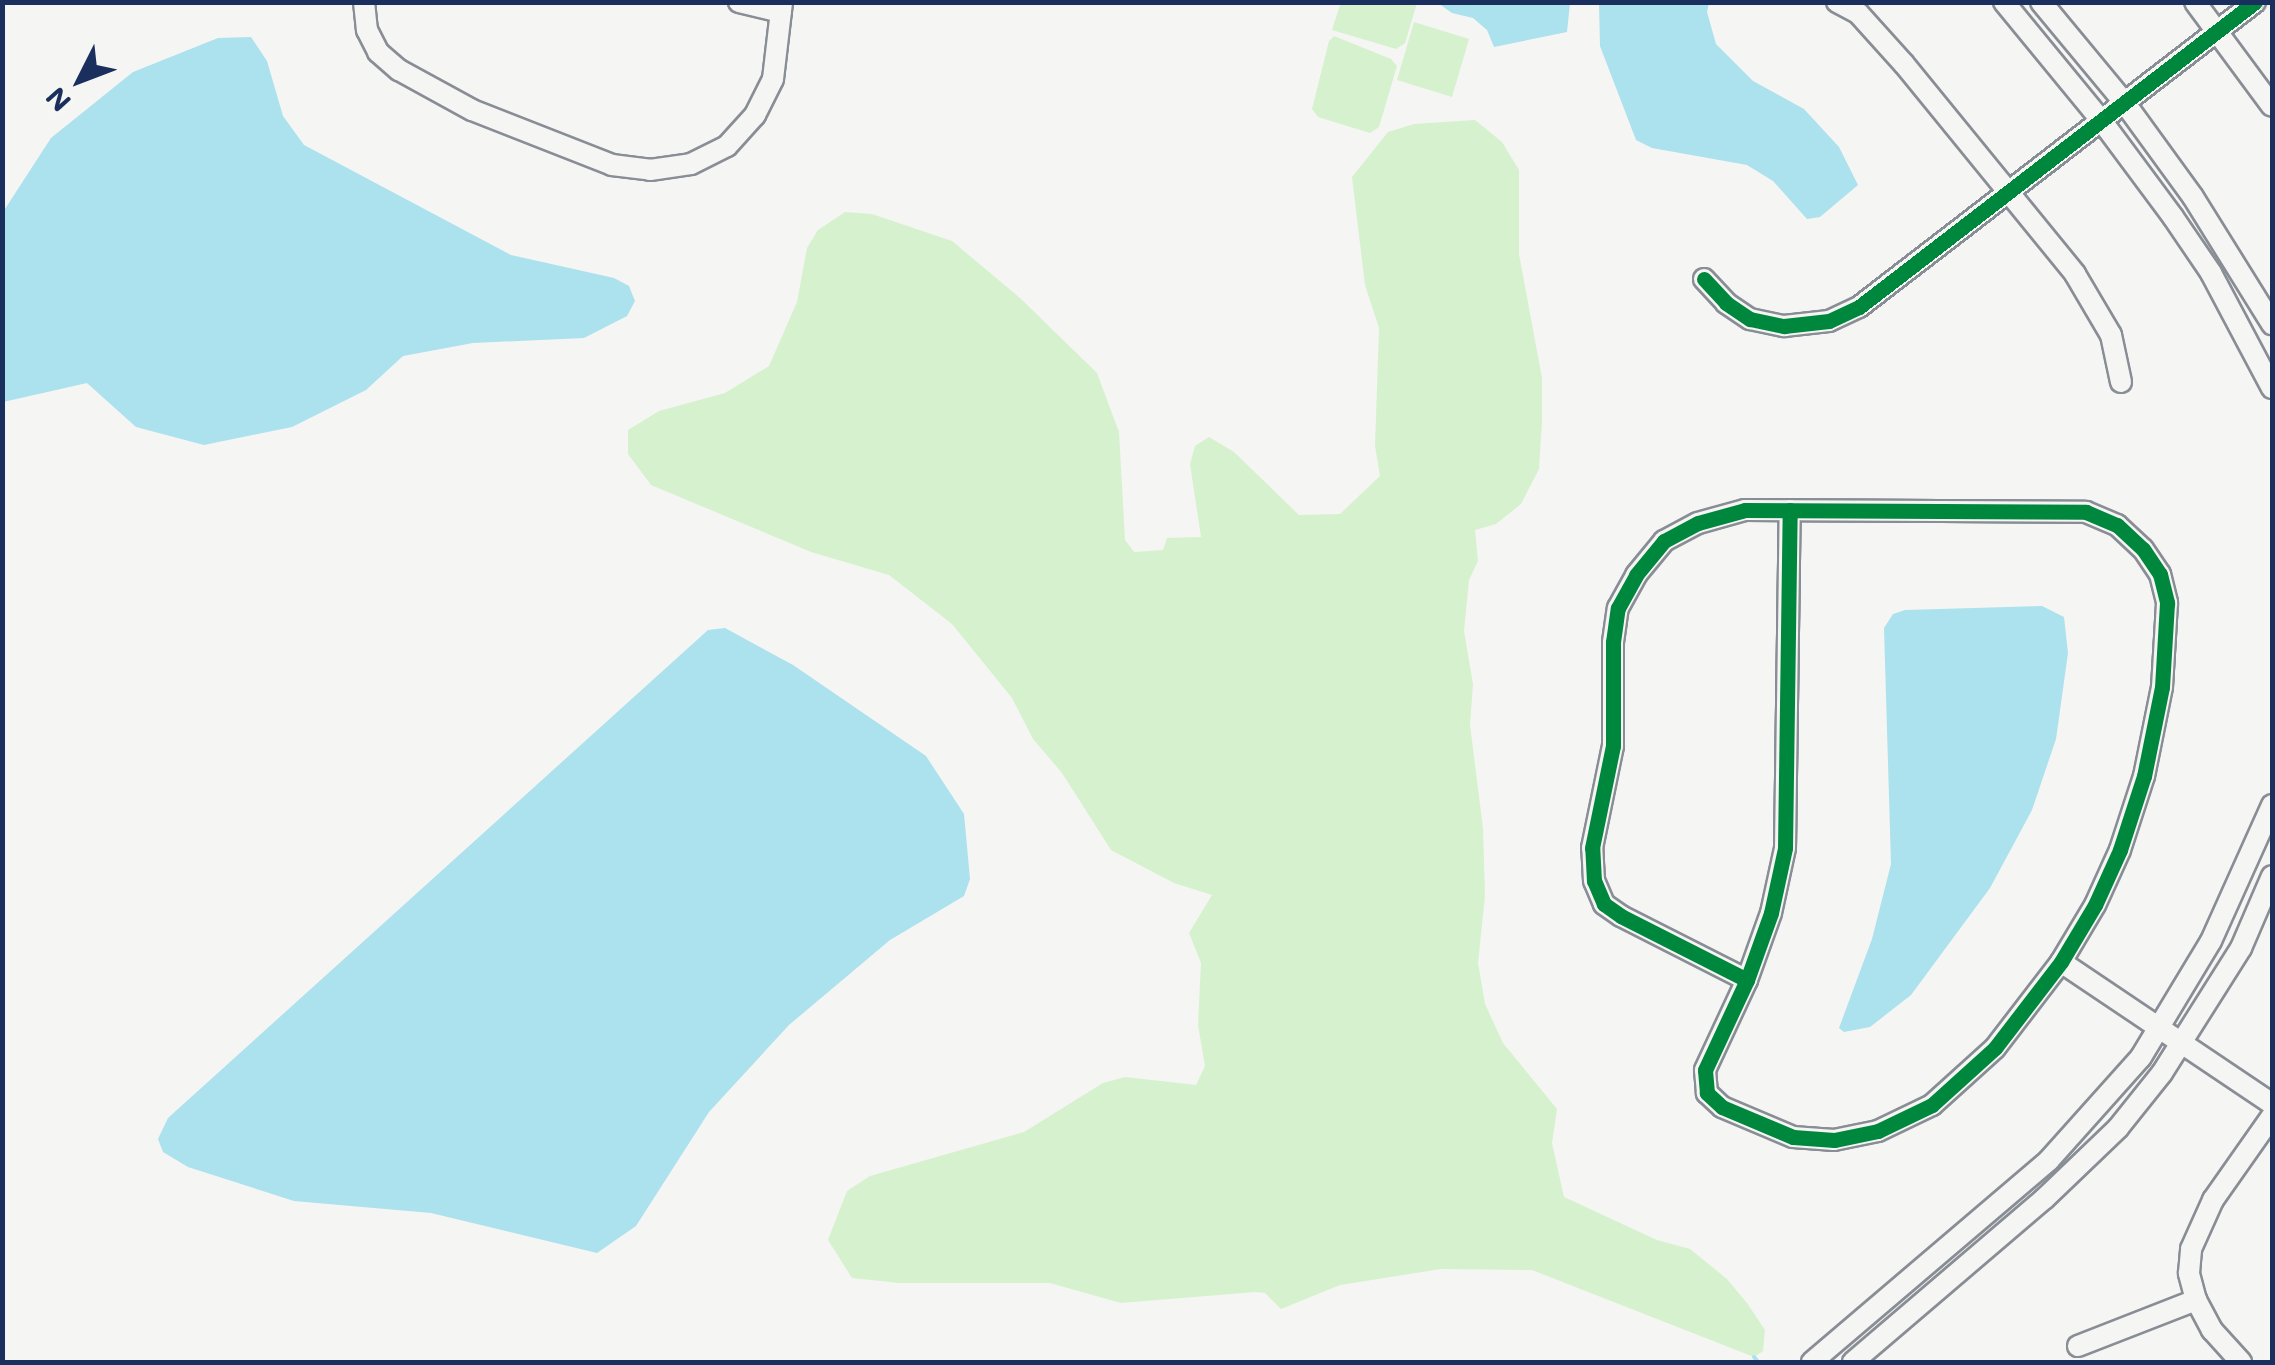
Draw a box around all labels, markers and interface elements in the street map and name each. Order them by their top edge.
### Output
north arrow [30,30,130,130]
text: N [37,80,78,120]

